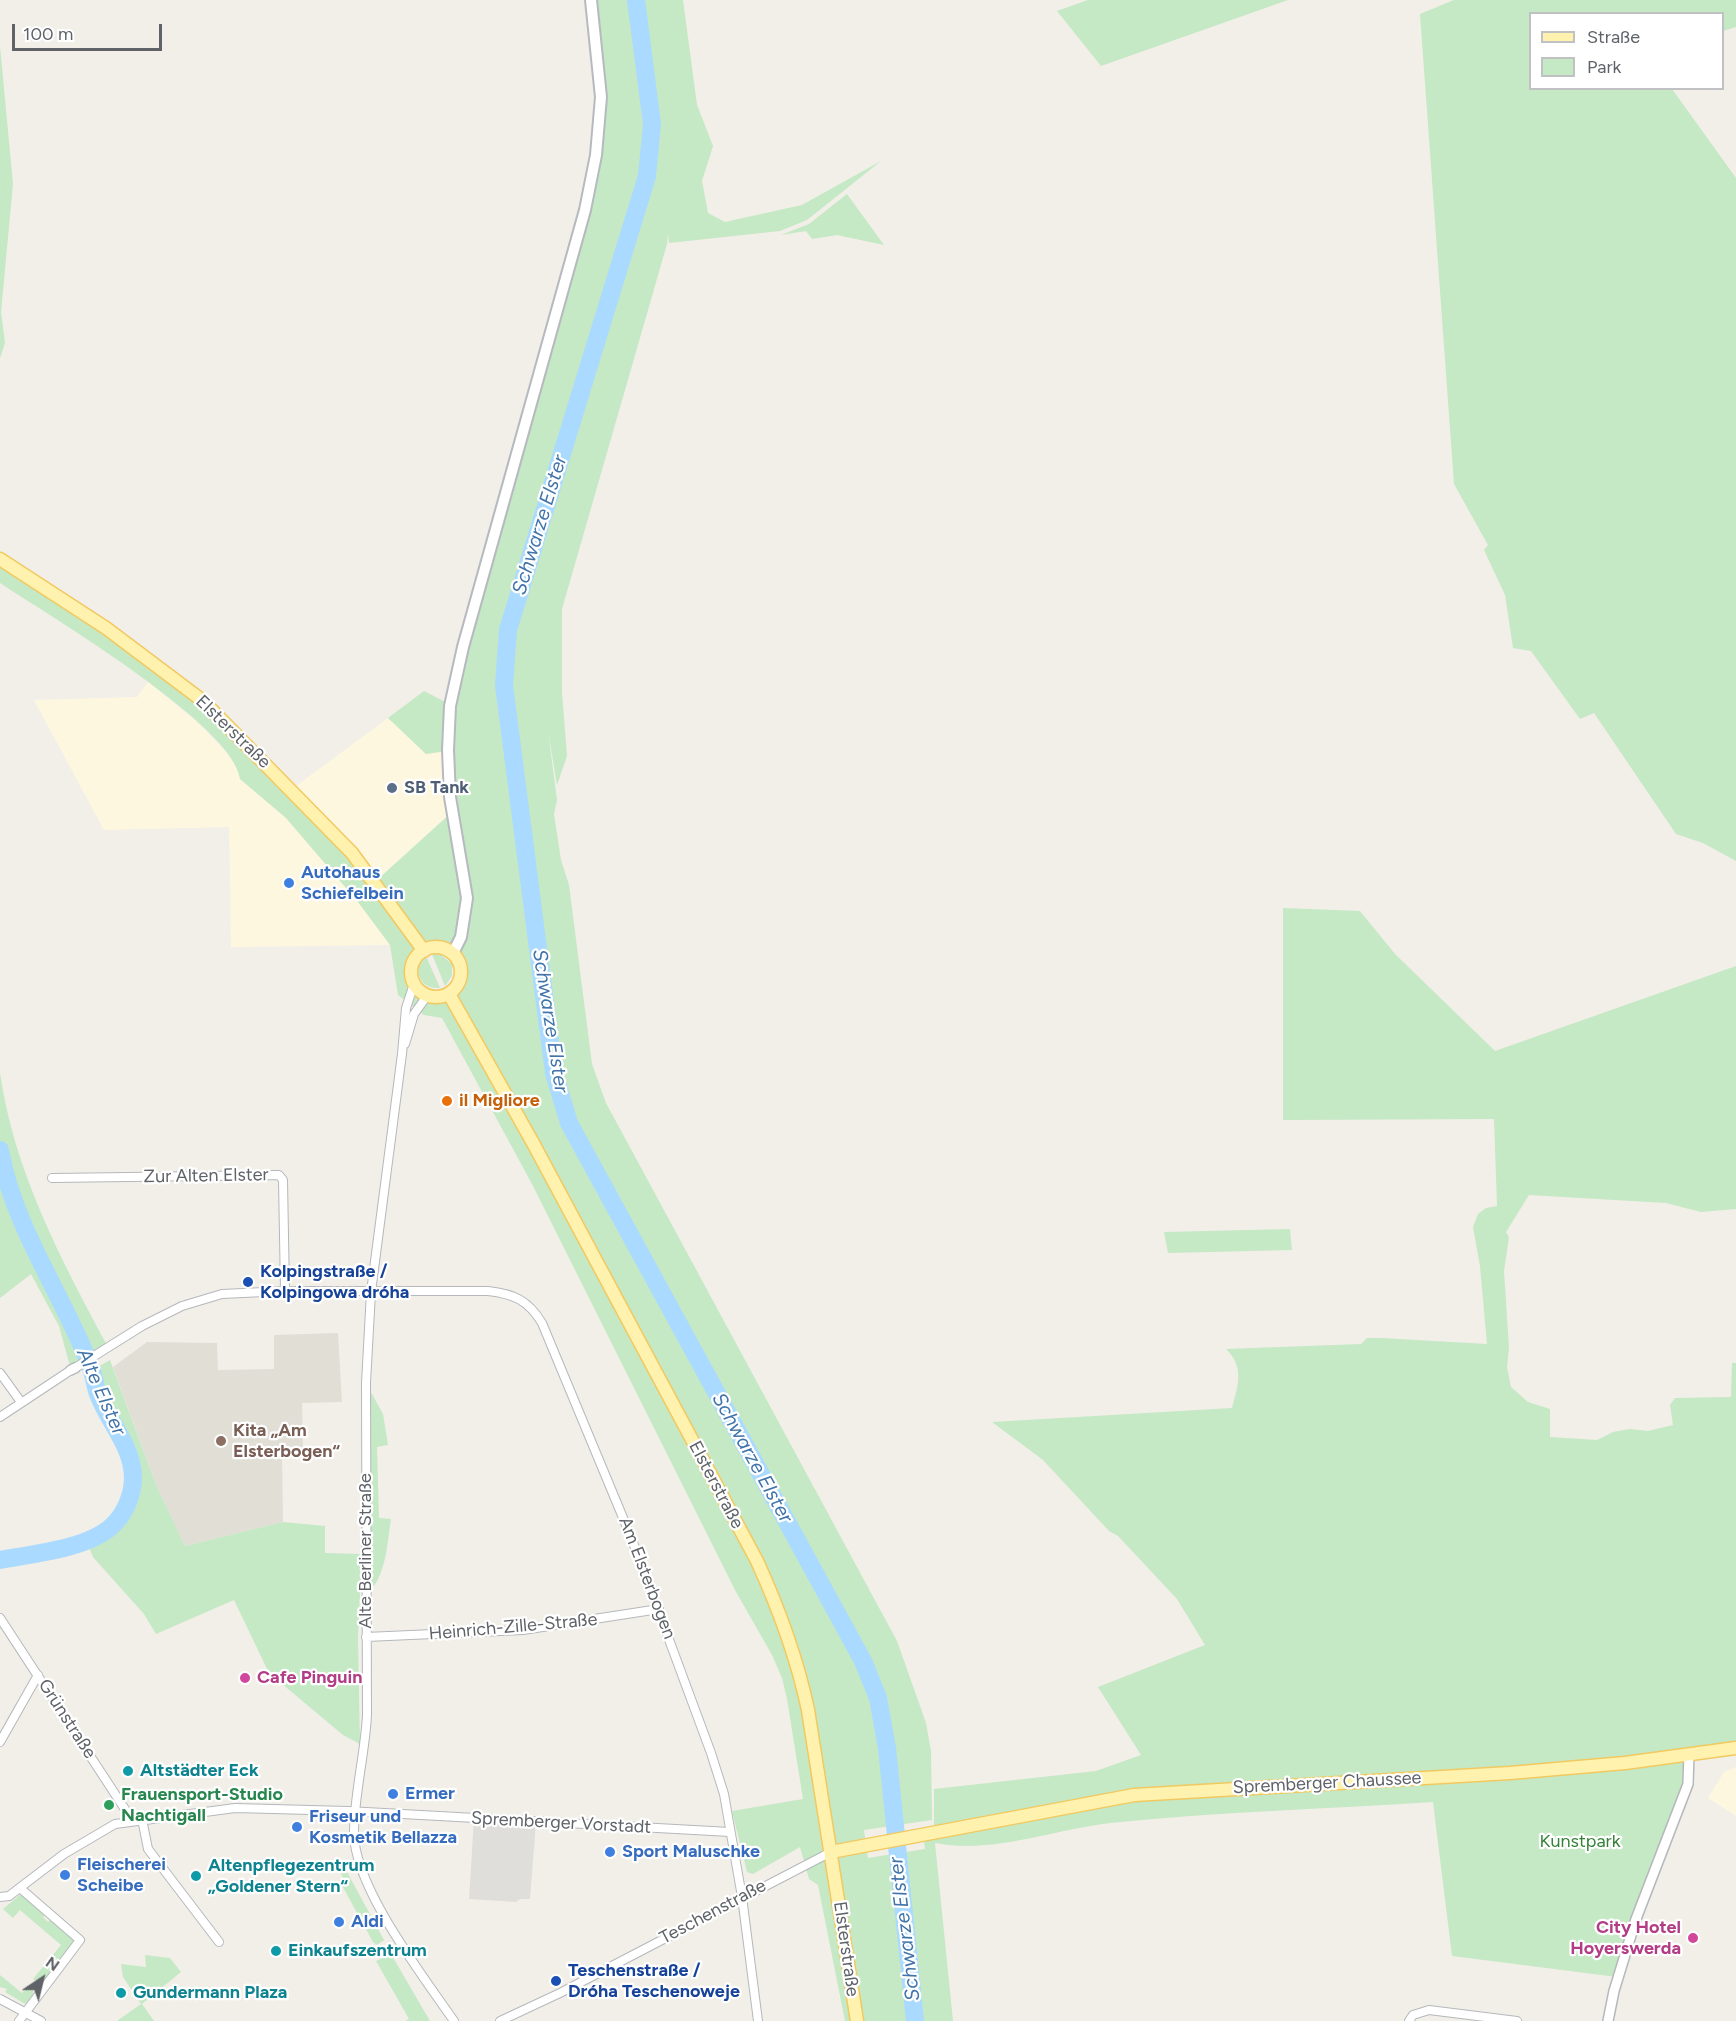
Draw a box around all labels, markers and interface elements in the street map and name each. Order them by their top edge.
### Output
scale bar [15,12,165,50]
legend [1529,12,1724,90]
text: 100 m [23,23,73,45]
text: Straße [1587,26,1640,48]
text: Park [1587,56,1621,78]
water label: Schwarze Elster [507,452,573,598]
street label: Elsterstraße [191,691,275,773]
place label: SB Tank [404,777,469,799]
marker: SB Tank [385,781,399,795]
place label: Autohaus Schiefelbein [301,862,404,904]
marker: Autohaus Schiefelbein [282,876,296,890]
water label: Schwarze Elster [527,948,573,1094]
place label: il Migliore [459,1090,540,1112]
marker: il Migliore [440,1094,454,1108]
street label: Zur Alten Elster [143,1164,269,1188]
place label: Kolpingstraße / Kolpingowa dróha [260,1261,409,1304]
marker: Kolpingstraße / Kolpingowa dróha [241,1275,255,1289]
water label: Alte Elster [71,1345,131,1439]
water label: Schwarze Elster [706,1389,798,1527]
place label: Kita „Am Elsterbogen“ [233,1420,340,1462]
marker: Kita „Am Elsterbogen“ [214,1434,228,1448]
street label: Elsterstraße [684,1437,748,1533]
street label: Alte Berliner Straße [355,1473,377,1629]
street label: Am Elsterbogen [614,1514,680,1642]
street label: Heinrich-Zille-Straße [428,1609,598,1645]
place label: Cafe Pinguin [257,1667,363,1689]
marker: Cafe Pinguin [238,1671,252,1685]
street label: Grünstraße [33,1675,101,1763]
place label: Altstädter Eck [140,1760,259,1782]
marker: Altstädter Eck [121,1764,135,1778]
street label: Spremberger Chaussee [1232,1767,1422,1799]
place label: Ermer [405,1783,455,1805]
place label: Frauensport-Studio Nachtigall [121,1784,283,1826]
marker: Ermer [386,1787,400,1801]
marker: Frauensport-Studio Nachtigall [102,1798,116,1812]
place label: Friseur und Kosmetik Bellazza [309,1806,457,1848]
street label: Spremberger Vorstadt [470,1807,652,1839]
marker: Friseur und Kosmetik Bellazza [290,1820,304,1834]
park label: Kunstpark [1540,1831,1620,1853]
place label: Sport Maluschke [622,1841,760,1863]
marker: Sport Maluschke [603,1845,617,1859]
place label: Fleischerei Scheibe [77,1854,166,1896]
place label: Altenpflegezentrum „Goldener Stern“ [208,1855,374,1898]
water label: Schwarze Elster [884,1856,926,2002]
marker: Fleischerei Scheibe [58,1868,72,1882]
marker: Altenpflegezentrum „Goldener Stern“ [189,1869,203,1883]
street label: Teschenstraße [656,1875,770,1949]
street label: Elsterstraße [829,1900,863,1998]
place label: Aldi [351,1911,384,1933]
marker: Aldi [332,1915,346,1929]
place label: City Hotel Hoyerswerda [1570,1917,1681,1960]
marker: City Hotel Hoyerswerda [1686,1931,1700,1945]
place label: Einkaufszentrum [288,1940,427,1962]
marker: Einkaufszentrum [269,1944,283,1958]
north arrow [12,1949,72,2009]
text: N [42,1953,63,1975]
place label: Teschenstraße / Dróha Teschenoweje [568,1960,740,2002]
marker: Teschenstraße / Dróha Teschenoweje [549,1974,563,1988]
place label: Gundermann Plaza [133,1982,287,2004]
marker: Gundermann Plaza [114,1986,128,2000]

